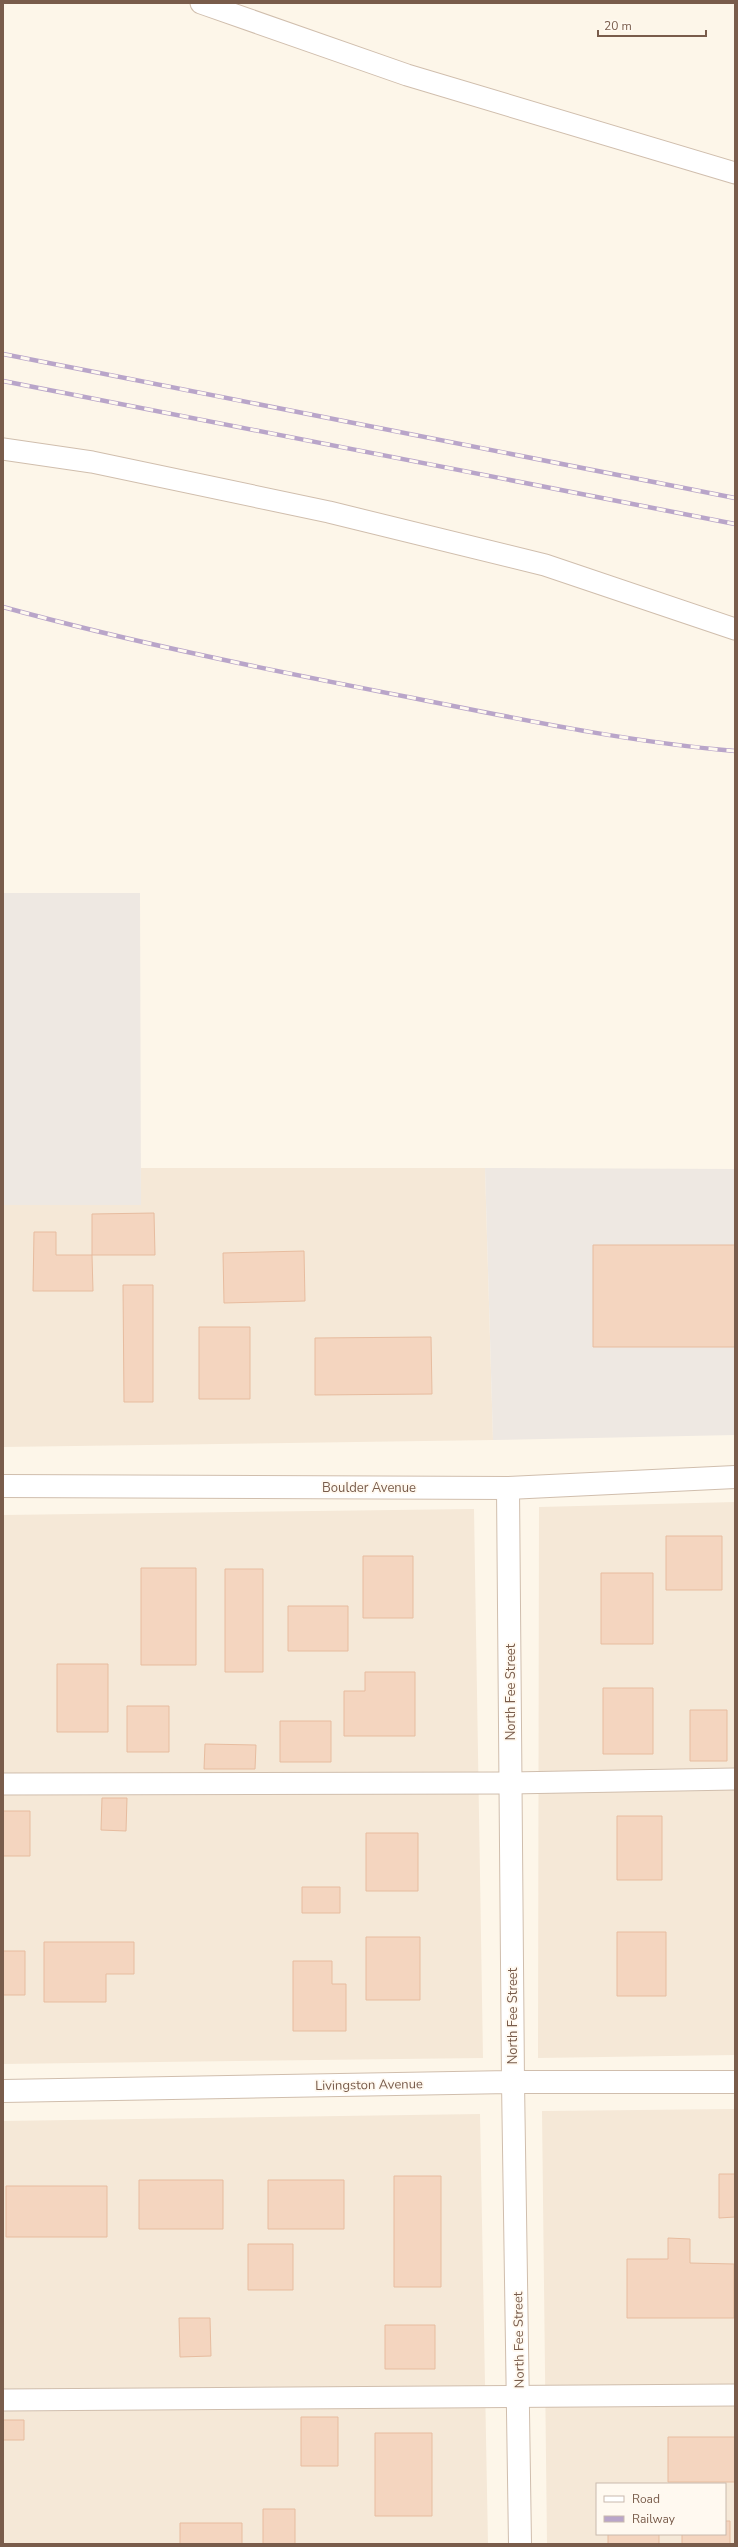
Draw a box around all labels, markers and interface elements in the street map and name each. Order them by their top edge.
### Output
scale bar [598,12,706,38]
text: 20 m [604,18,632,34]
street label: Boulder Avenue [322,1479,416,1497]
street label: North Fee Street [502,1643,520,1740]
street label: North Fee Street [504,1967,522,2064]
street label: Livingston Avenue [315,2075,423,2095]
street label: North Fee Street [509,2291,529,2388]
legend [596,2483,726,2535]
text: Road [632,2491,660,2507]
text: Railway [632,2511,676,2527]

